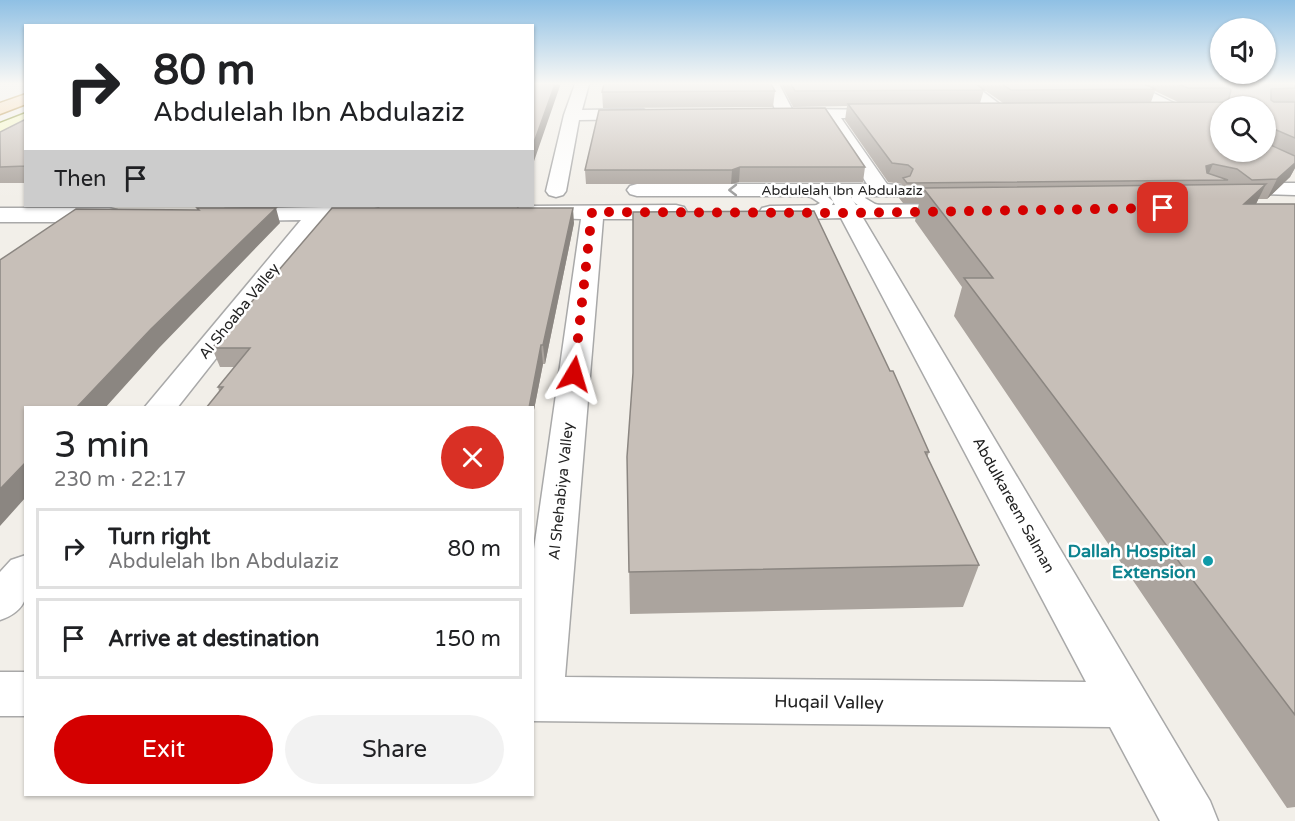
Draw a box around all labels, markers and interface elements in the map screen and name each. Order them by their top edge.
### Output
map controls [1210,18,1276,162]
button: sound [1210,18,1276,84]
text: 80 m [153,45,255,96]
icon: right [54,48,132,126]
text: Abdulelah Ibn Abdulaziz [153,96,465,129]
button: search [1210,96,1276,162]
icon: arrive [119,162,152,195]
text: Then [54,166,107,192]
street label: Abdulelah Ibn Abdulaziz [761,182,923,199]
pin [1137,182,1188,233]
one-way arrow [728,184,737,196]
icon: arrive [1146,191,1179,224]
street label: Al Shoaba Valley [195,259,283,363]
position arrow [542,342,606,406]
street label: Al Shehabiya Valley [545,421,577,561]
text: 3 min [54,424,150,467]
button: close [441,426,504,489]
street label: Abdulkareem Salman [969,434,1059,576]
text: 230 m · 22:17 [54,468,186,492]
text: Turn right [108,524,210,550]
icon: right [57,532,90,565]
text: 80 m [447,536,501,562]
place label: Dallah Hospital Extension [1068,540,1196,583]
text: Abdulelah Ibn Abdulaziz [108,550,339,574]
marker: Dallah Hospital Extension [1201,554,1215,568]
icon: arrive [57,622,90,655]
text: Arrive at destination [108,626,319,652]
text: 150 m [434,626,501,652]
street label: Huqail Valley [774,690,884,714]
button: Exit [54,715,273,784]
button: Share [285,715,504,784]

